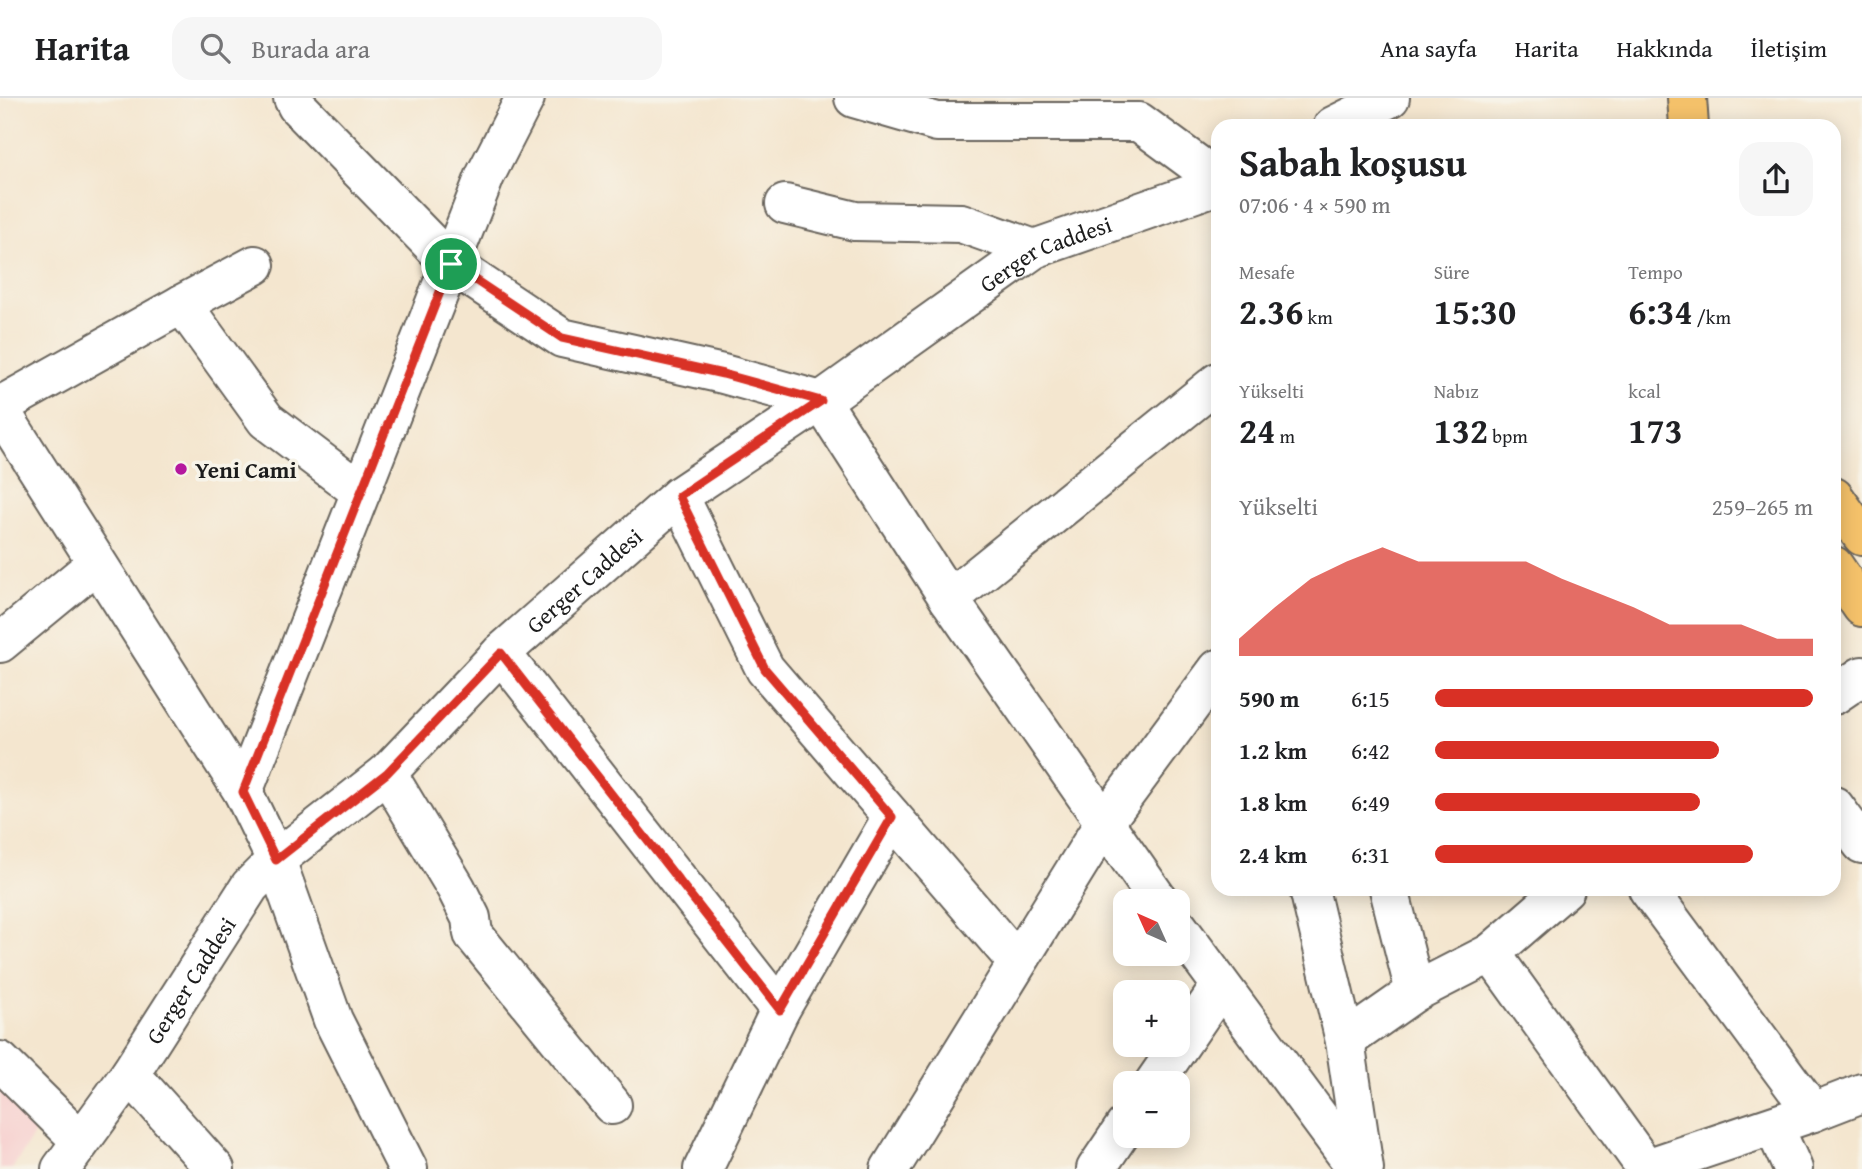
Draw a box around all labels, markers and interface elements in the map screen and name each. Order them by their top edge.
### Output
search box [172,17,662,80]
text: Harita [35,24,130,72]
icon: search [196,29,234,67]
text: Burada ara [252,29,370,68]
text: Ana sayfa [1380,31,1477,66]
text: Harita [1515,31,1579,66]
text: Hakkında [1617,31,1713,66]
text: İletişim [1751,31,1827,66]
text: Sabah koşusu [1239,134,1467,190]
button: share [1739,142,1813,216]
text: 07:06 · 4 × 590 m [1239,188,1391,221]
street label: Gerger Caddesi [972,207,1116,300]
pin [421,234,481,294]
icon: arrive [432,245,470,283]
text: Mesafe [1239,258,1295,286]
text: Süre [1434,258,1470,286]
text: Tempo [1628,258,1683,286]
text: 2.36 [1239,286,1303,337]
text: 15:30 [1434,286,1516,337]
text: 6:34 [1628,286,1693,337]
text: km [1303,303,1333,331]
text: /km [1693,303,1731,331]
text: Yükselti [1239,377,1304,405]
text: Nabız [1434,377,1479,405]
text: kcal [1628,377,1661,405]
text: 24 [1239,405,1275,456]
text: 132 [1434,405,1488,456]
text: 173 [1628,405,1683,456]
text: m [1275,422,1295,450]
text: bpm [1488,422,1528,450]
place label: Yeni Cami [195,453,297,486]
marker: Yeni Cami [173,461,189,477]
text: Yükselti [1239,490,1318,523]
text: 259–265 m [1712,490,1813,523]
street label: Gerger Caddesi [518,520,649,640]
text: 590 m [1239,682,1300,715]
text: 6:15 [1351,682,1390,715]
text: 1.2 km [1239,734,1307,767]
text: 6:42 [1351,734,1390,767]
text: 1.8 km [1239,786,1307,819]
text: 6:49 [1351,786,1390,819]
text: 2.4 km [1239,838,1307,871]
text: 6:31 [1351,838,1390,871]
north arrow [1113,889,1190,966]
map controls [1113,889,1190,1148]
street label: Gerger Caddesi [137,910,243,1050]
button: + [1113,980,1190,1057]
button: − [1113,1071,1190,1148]

